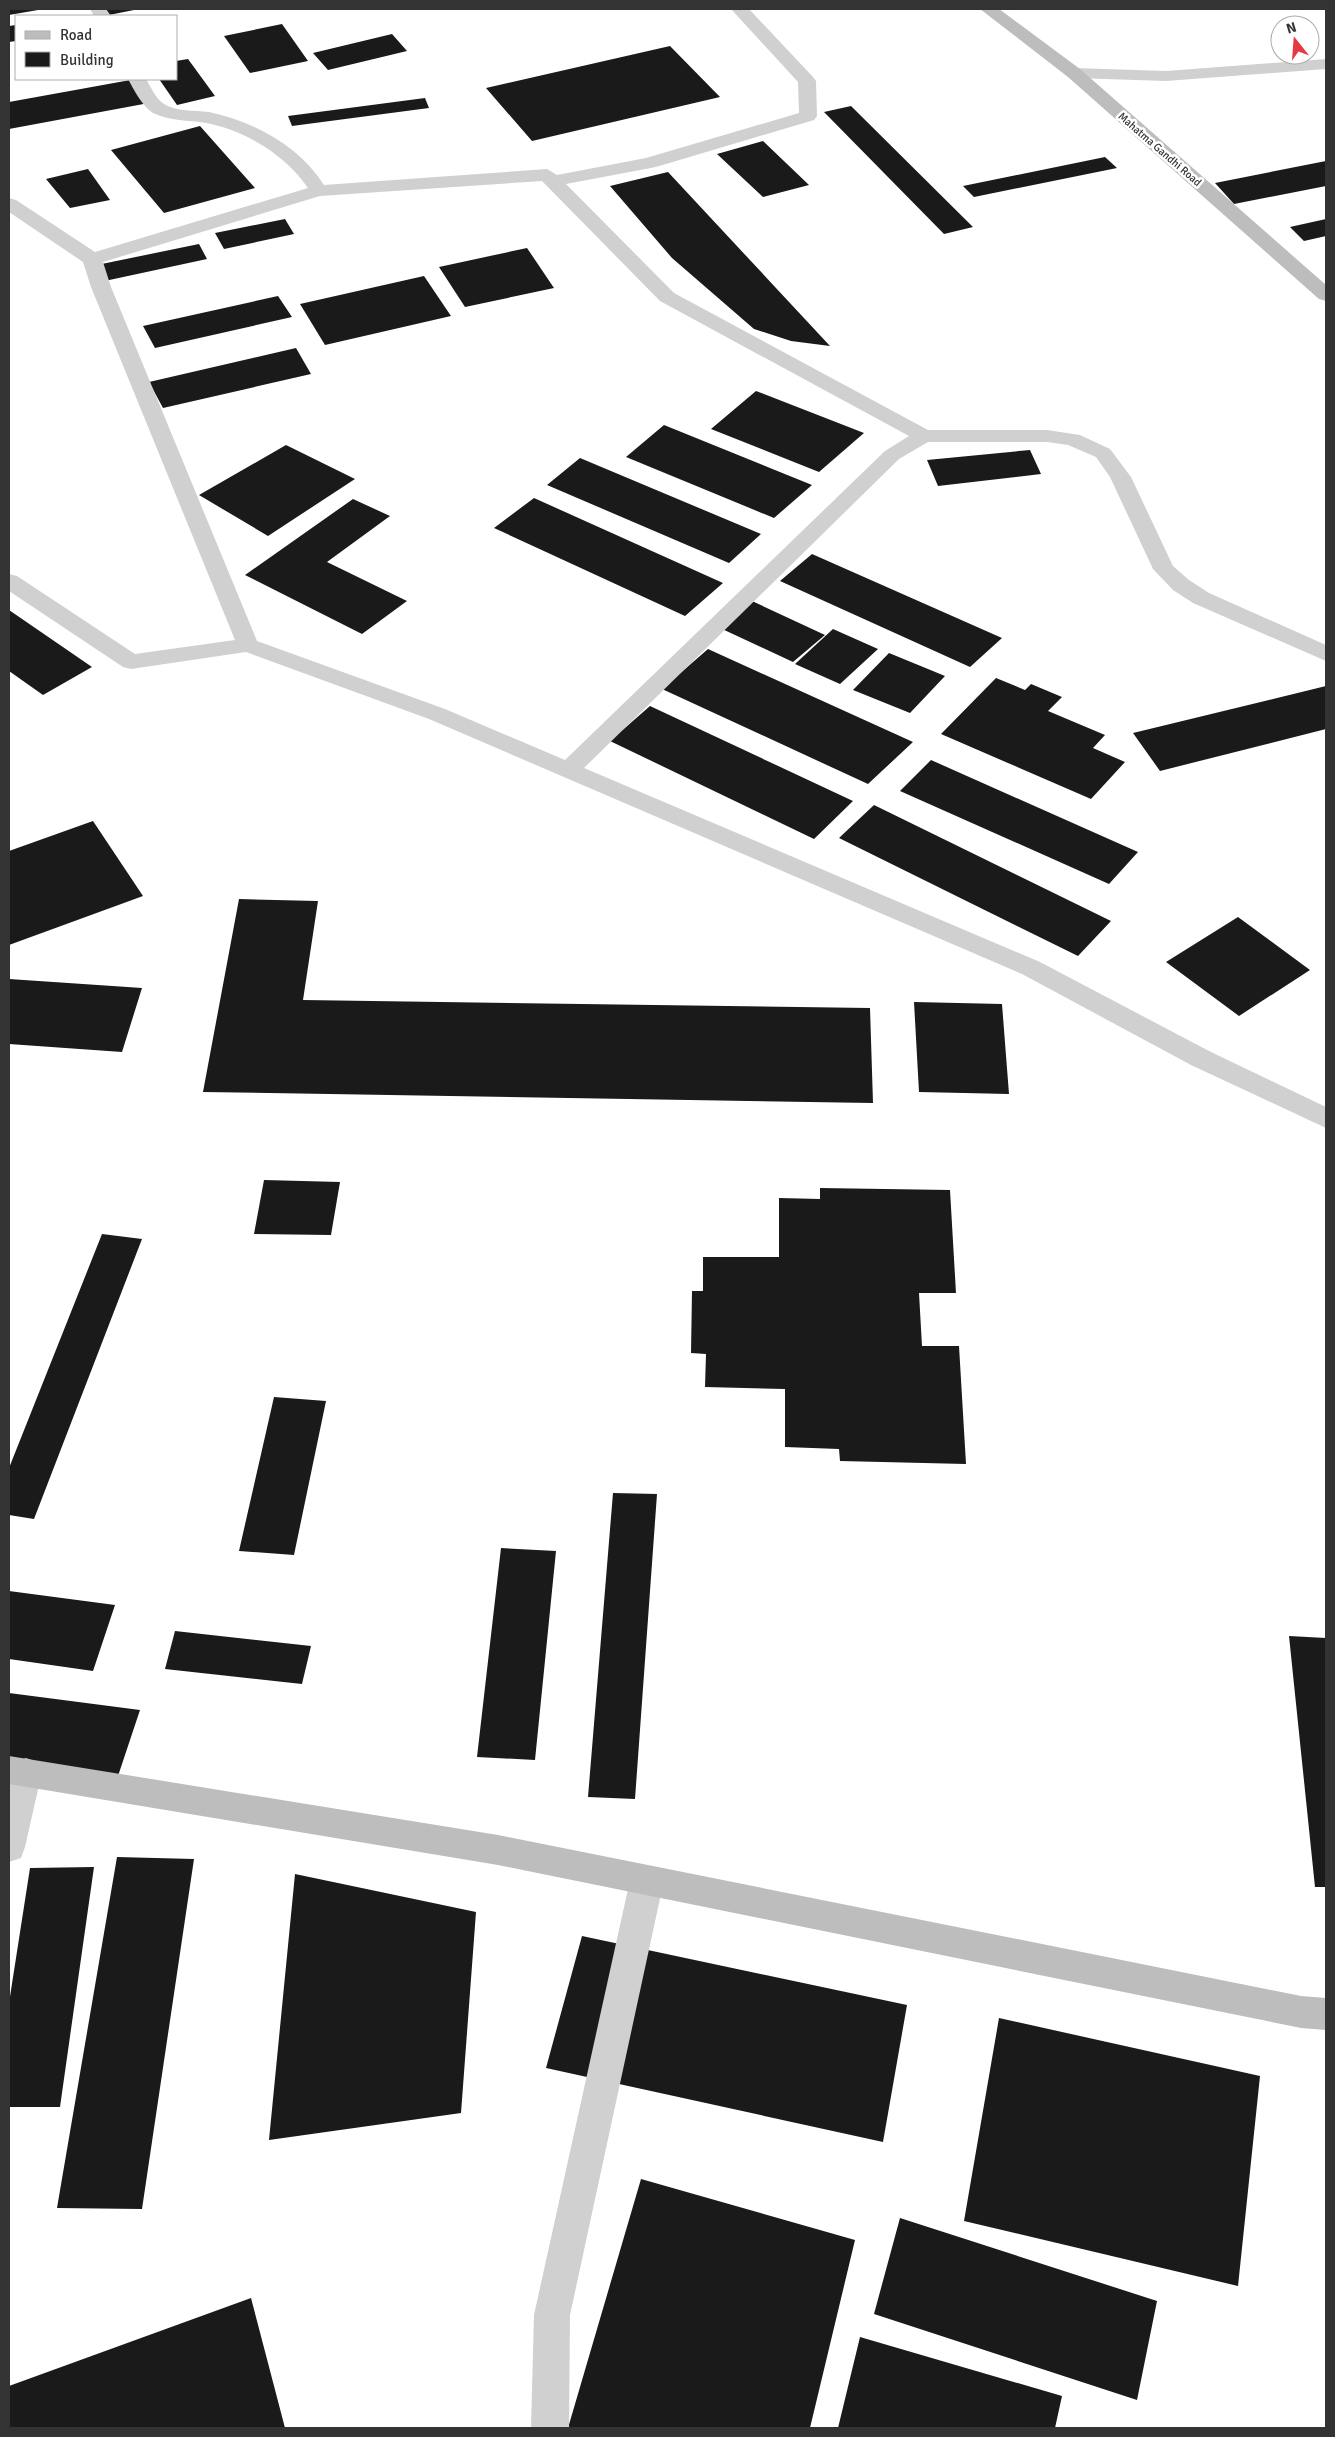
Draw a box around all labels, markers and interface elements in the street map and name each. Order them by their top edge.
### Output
legend [15,15,178,80]
north arrow [1270,15,1320,65]
text: N [1284,18,1298,38]
text: Road [60,26,92,44]
text: Building [60,51,114,69]
street label: Mahatma Gandhi Road [1115,110,1204,189]

